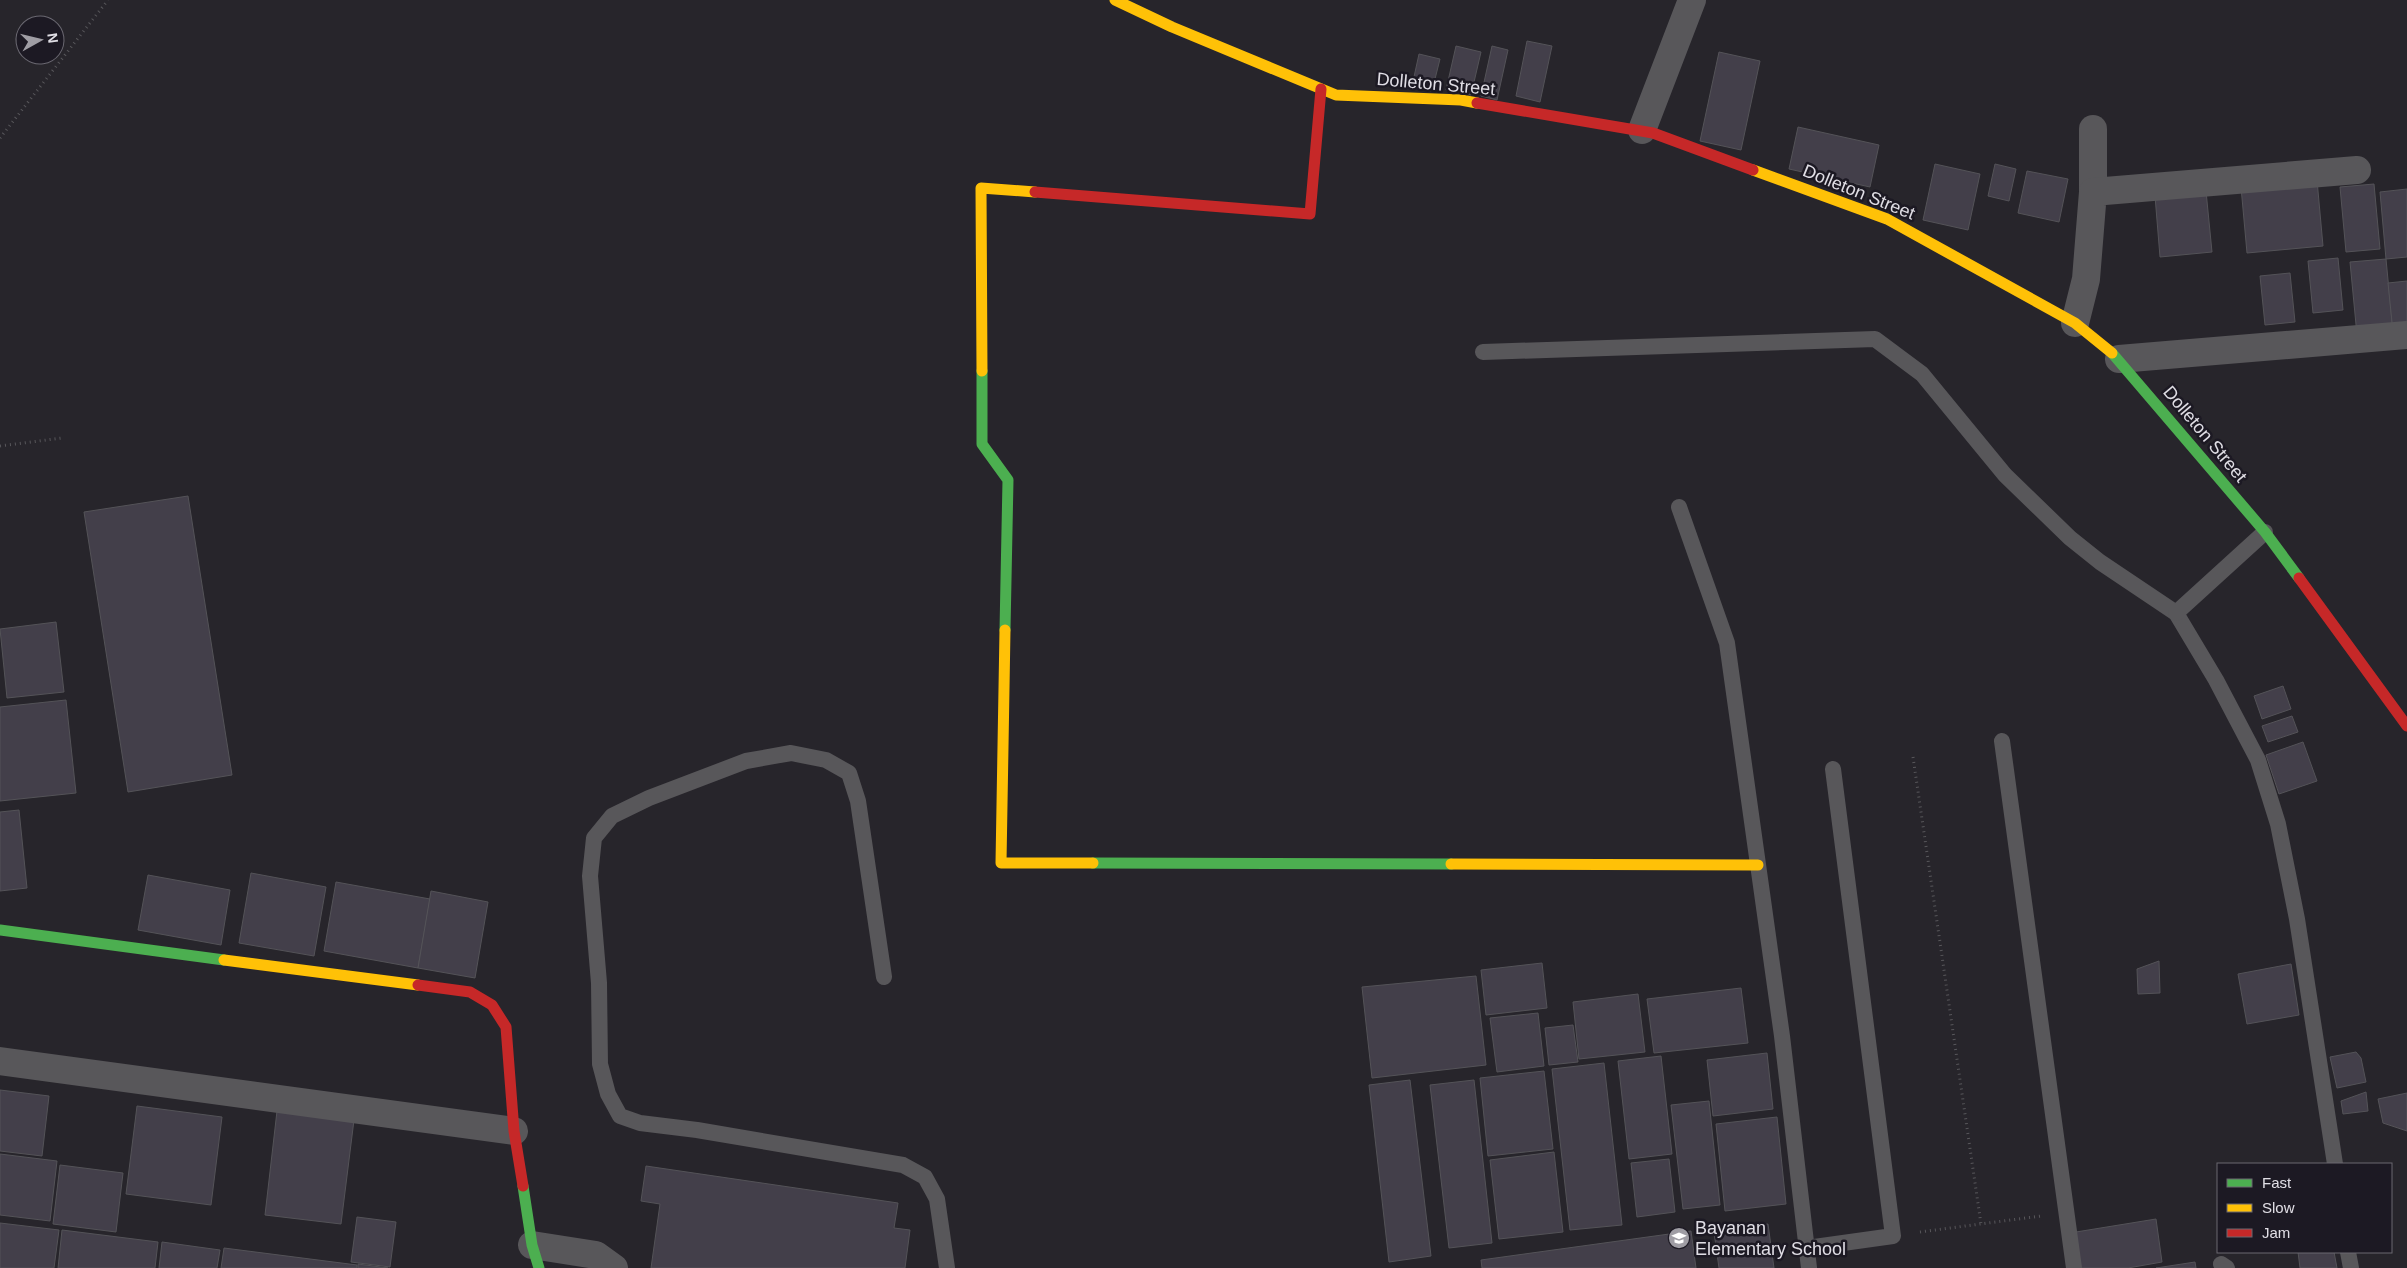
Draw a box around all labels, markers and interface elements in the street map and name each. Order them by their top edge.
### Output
north arrow [15,15,65,65]
text: N [44,32,62,44]
street label: Dolleton Street [1376,69,1496,99]
street label: Dolleton Street [1800,160,1918,224]
street label: Dolleton Street [2159,382,2251,486]
legend [2217,1163,2392,1253]
text: Fast [2262,1174,2292,1191]
text: Slow [2262,1199,2295,1216]
place label: Bayanan Elementary School [1695,1218,1846,1259]
text: Jam [2262,1224,2290,1241]
school or university icon: Bayanan Elementary School [1667,1226,1691,1250]

